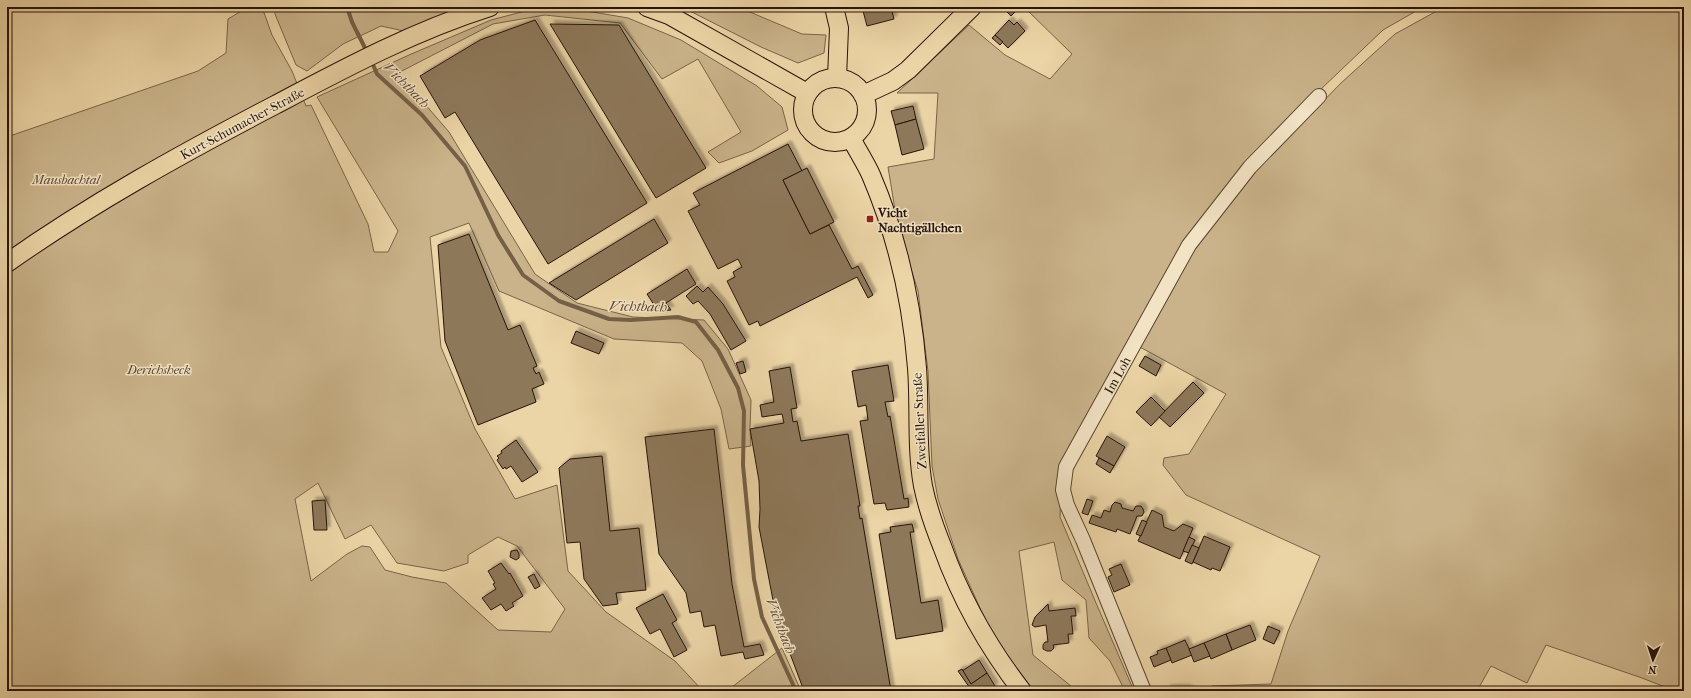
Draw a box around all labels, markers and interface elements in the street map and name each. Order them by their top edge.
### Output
water label: Vichtbach [380,59,433,112]
street label: Kurt-Schumacher-Straße [178,84,307,163]
park label: Mausbachtal [31,172,102,187]
place label: Vicht Nachtigällchen [877,205,962,236]
marker: Vicht Nachtigällchen [865,214,875,224]
water label: Vichtbach [609,297,667,316]
street label: Im Loh [1101,353,1134,397]
park label: Derichsheck [126,362,191,377]
street label: Zweifaller Straße [909,372,930,470]
water label: Vichtbach [762,596,799,656]
north arrow [1633,640,1673,680]
text: N [1647,663,1657,676]

